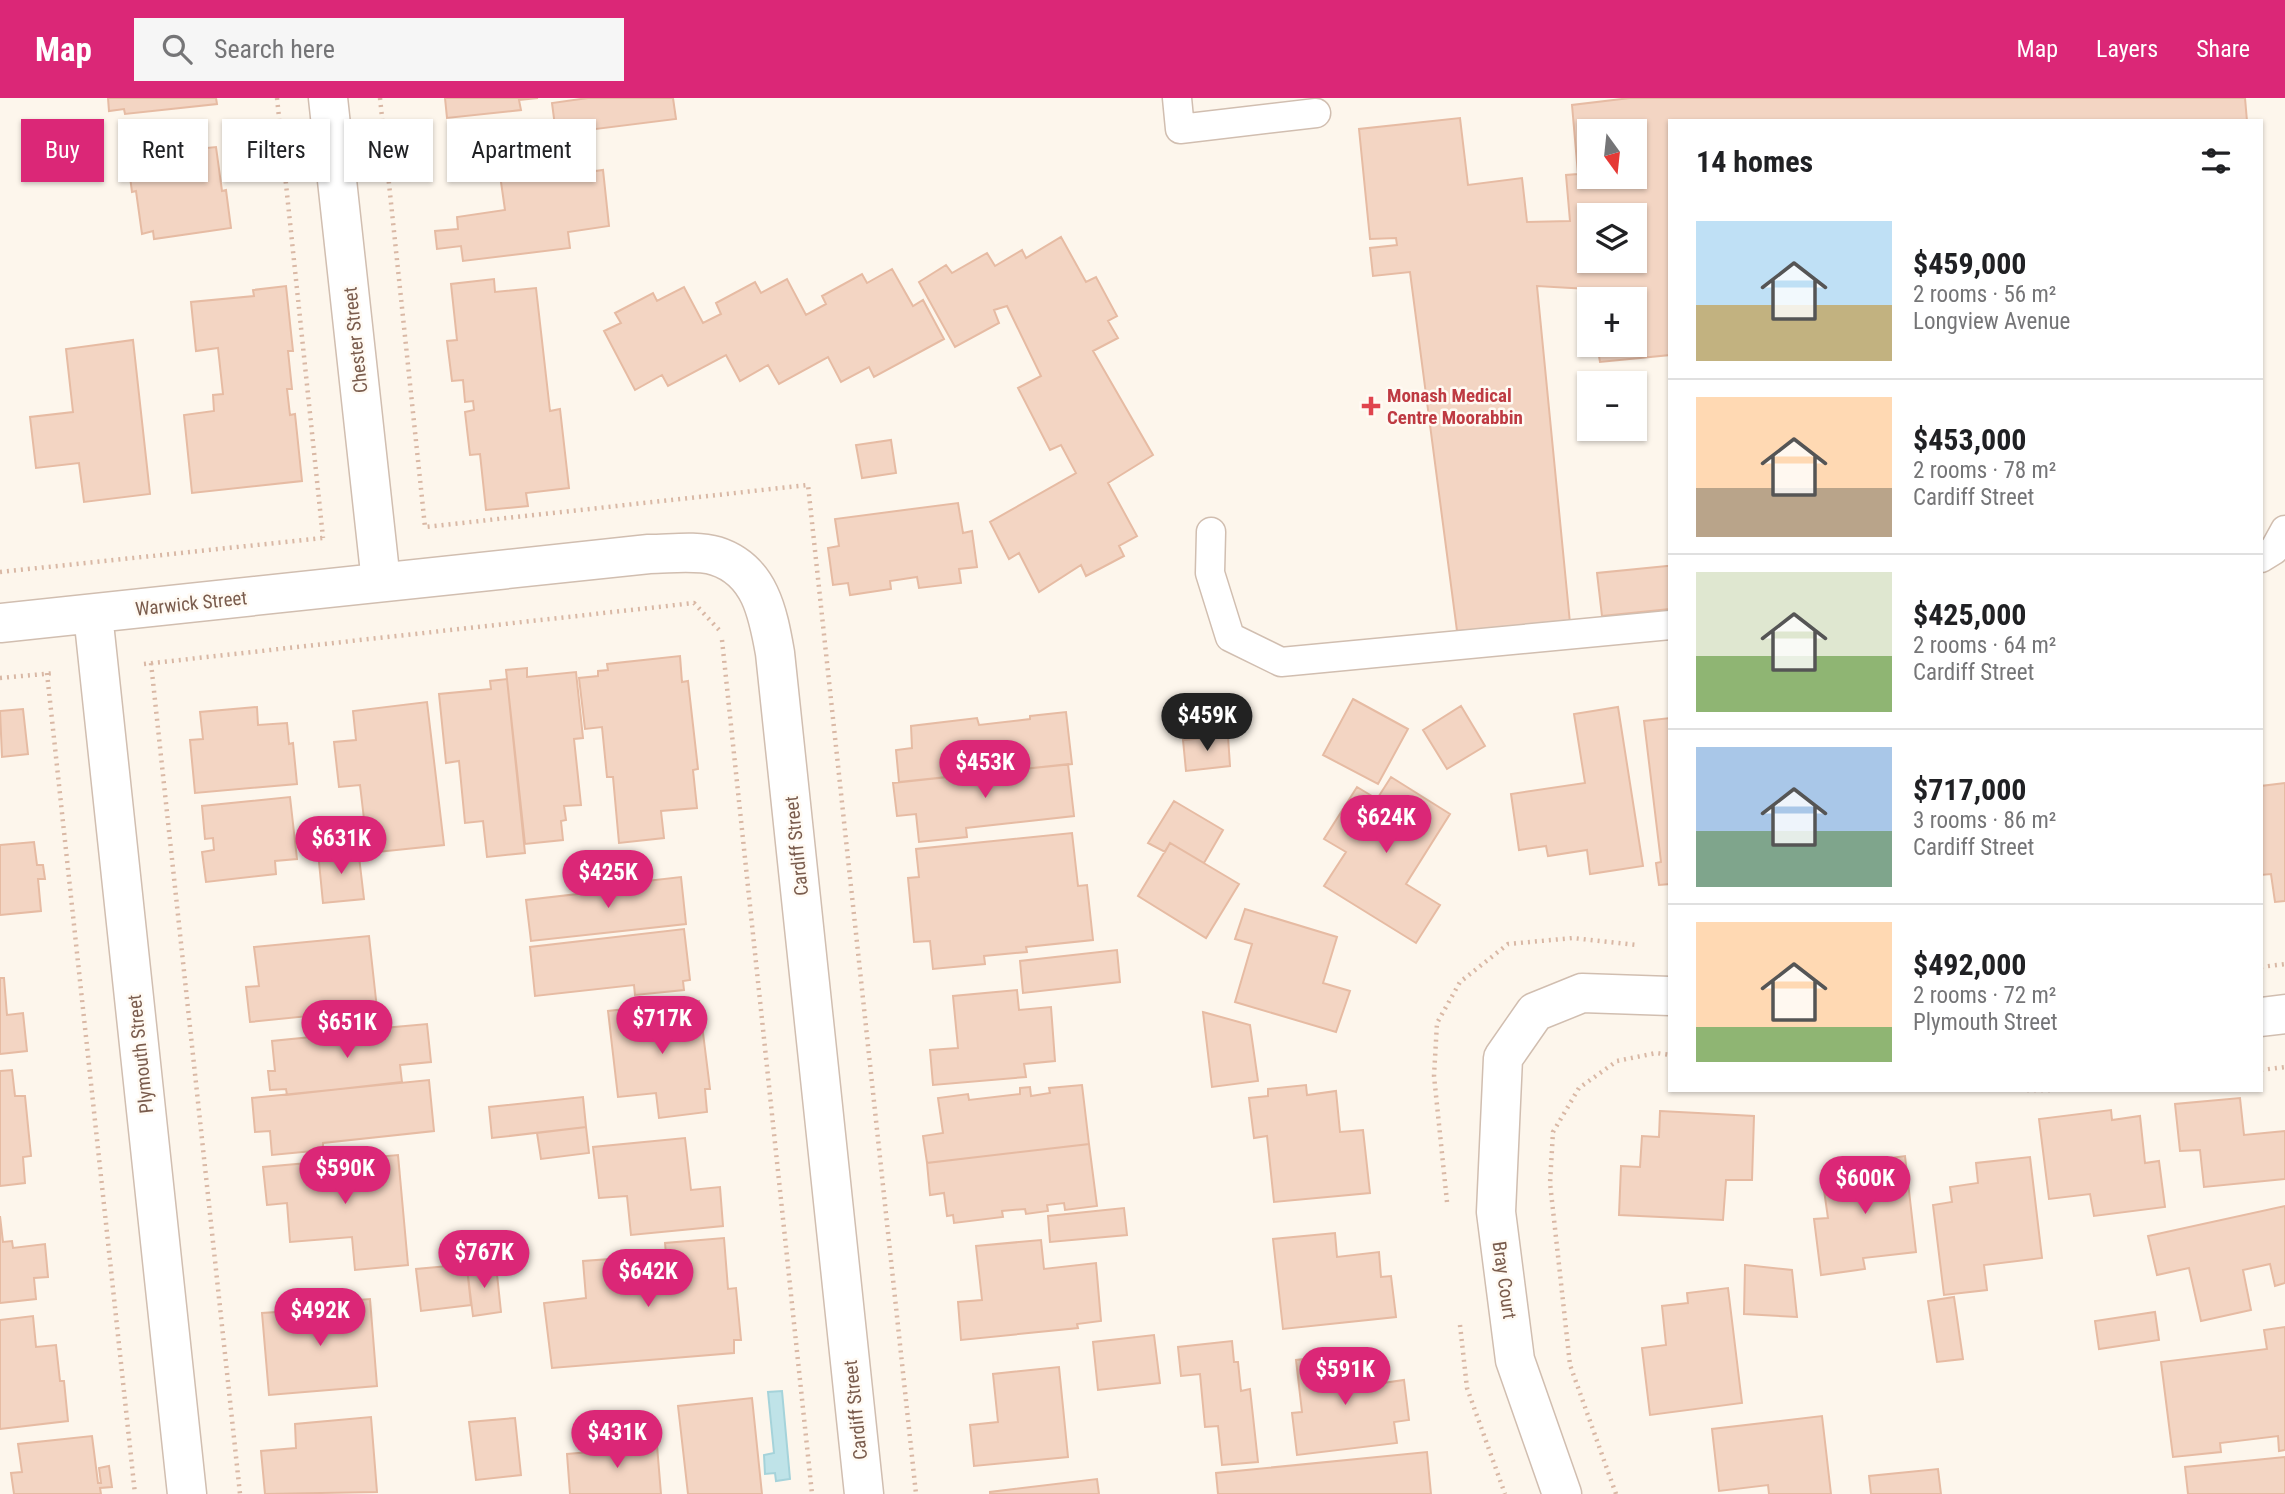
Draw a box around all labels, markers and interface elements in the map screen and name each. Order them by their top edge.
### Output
search box [134,18,624,81]
text: Map [35,30,92,69]
icon: search [158,30,196,68]
text: Search here [214,34,335,64]
text: Map [2017,35,2058,63]
text: Layers [2096,35,2158,63]
text: Share [2196,35,2250,63]
chip: Buy [21,119,104,182]
chip: Rent [118,119,208,182]
chip: Filters [222,119,330,182]
chip: New [344,119,433,182]
chip: Apartment [447,119,596,182]
north arrow [1577,119,1647,189]
map controls [1577,119,1647,441]
icon: filters [2197,142,2235,180]
text: 14 homes [1696,144,1813,179]
button: layers [1577,203,1647,273]
text: $459,000 [1913,246,2026,281]
icon: home [1752,249,1836,333]
text: 2 rooms · 56 m² [1913,281,2056,308]
street label: Chester Street [338,286,373,394]
button: + [1577,287,1647,357]
text: Longview Avenue [1913,308,2070,335]
button: − [1577,371,1647,441]
place label: Monash Medical Centre Moorabbin [1387,384,1523,429]
marker: Monash Medical Centre Moorabbin [1361,396,1381,416]
text: $453,000 [1913,422,2026,457]
icon: home [1752,425,1836,509]
text: 2 rooms · 78 m² [1913,457,2056,484]
text: Cardiff Street [1913,484,2034,511]
street label: Warwick Street [134,586,248,621]
text: $425,000 [1913,597,2026,632]
icon: home [1752,600,1836,684]
text: 2 rooms · 64 m² [1913,632,2056,659]
text: Cardiff Street [1913,659,2034,686]
pin: $459K [1158,694,1256,753]
text: $459K [1177,702,1237,729]
pin: $453K [936,740,1034,800]
text: $453K [955,749,1015,776]
text: $717,000 [1913,772,2026,807]
icon: home [1752,775,1836,859]
street label: Cardiff Street [780,795,813,897]
pin: $624K [1337,796,1435,855]
text: $624K [1356,804,1416,831]
text: 3 rooms · 86 m² [1913,807,2056,834]
pin: $631K [292,816,390,876]
text: $631K [311,825,371,852]
text: Cardiff Street [1913,834,2034,861]
pin: $425K [559,850,657,910]
text: $425K [578,859,638,886]
text: $492,000 [1913,947,2026,982]
icon: home [1752,950,1836,1034]
text: 2 rooms · 72 m² [1913,982,2056,1009]
street label: Plymouth Street [123,993,158,1115]
pin: $717K [613,996,711,1056]
pin: $651K [298,1000,396,1060]
text: $717K [632,1005,692,1032]
text: $651K [317,1009,377,1036]
text: Plymouth Street [1913,1009,2058,1036]
pin: $590K [296,1146,394,1206]
text: $590K [315,1155,375,1182]
pin: $600K [1816,1156,1914,1216]
text: $600K [1835,1165,1895,1192]
pin: $767K [435,1230,533,1290]
text: $767K [454,1239,514,1266]
street label: Bray Court [1488,1240,1521,1320]
pin: $642K [599,1250,697,1309]
text: $642K [618,1258,678,1285]
pin: $492K [271,1288,369,1348]
text: $492K [290,1297,350,1324]
pin: $591K [1296,1348,1394,1407]
text: $591K [1315,1356,1375,1383]
street label: Cardiff Street [839,1359,872,1461]
pin: $431K [568,1410,666,1470]
text: $431K [587,1419,647,1446]

